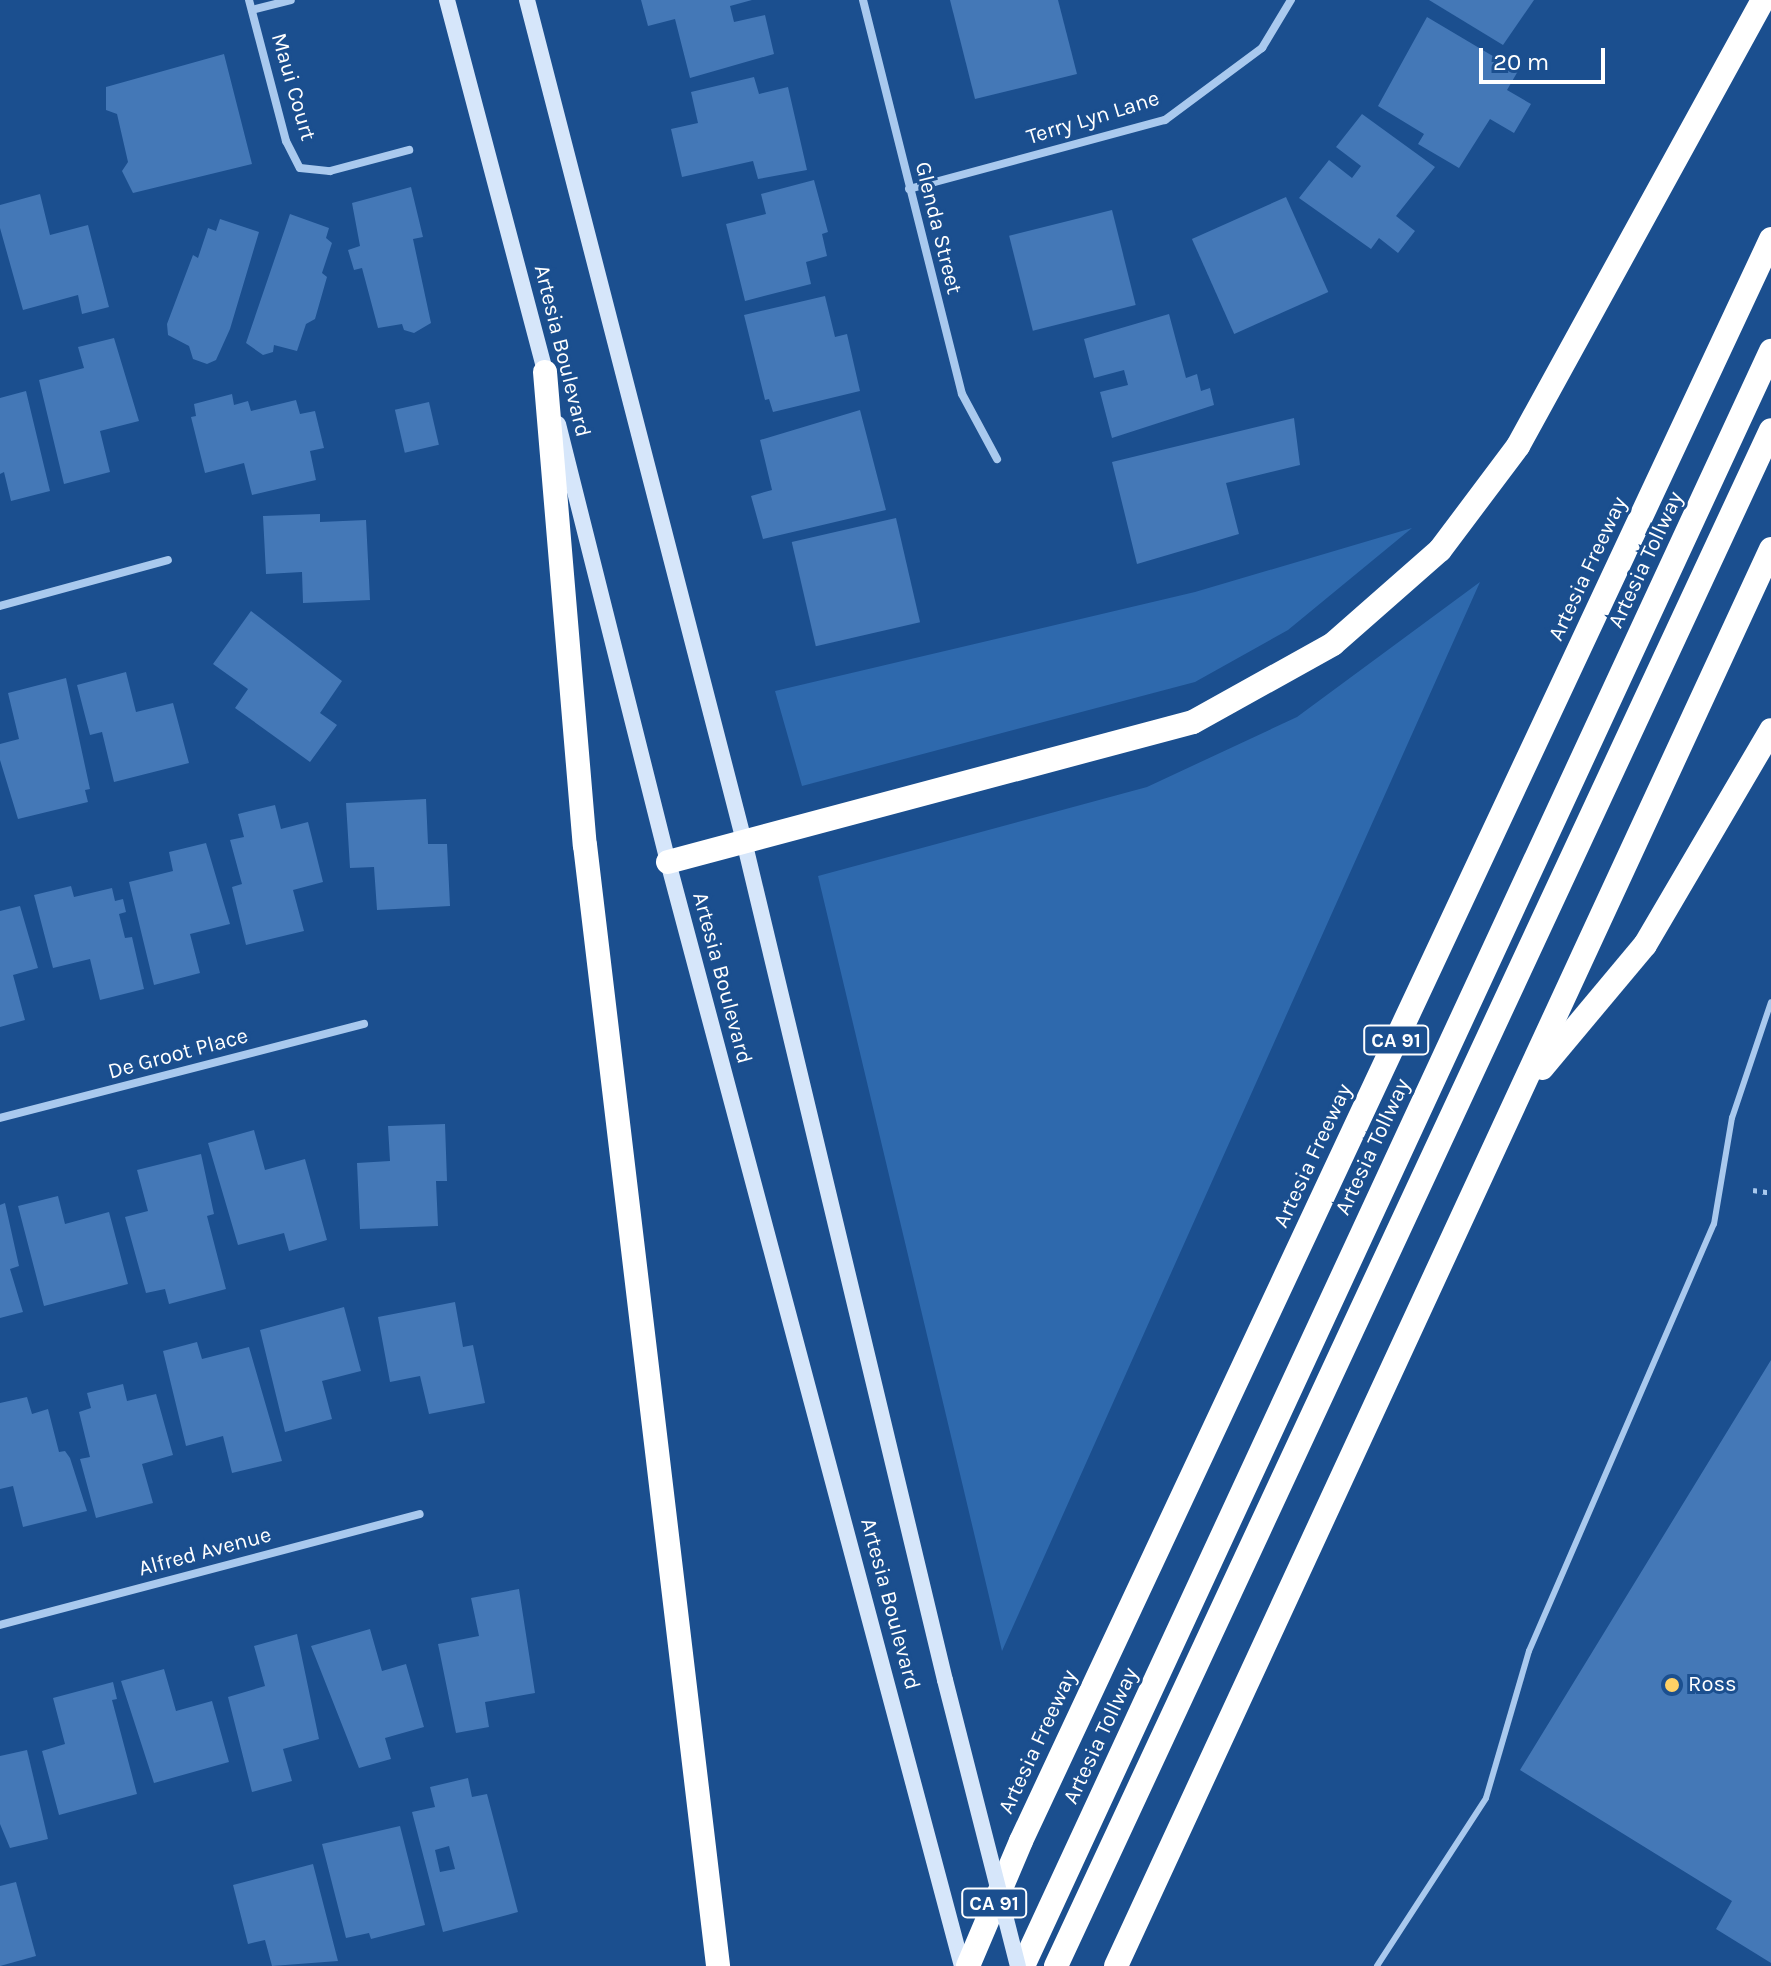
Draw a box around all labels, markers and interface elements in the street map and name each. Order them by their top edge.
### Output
street label: Maui Court [265,30,321,144]
scale bar [1483,32,1609,82]
text: 20 m [1493,48,1549,76]
street label: Terry Lyn Lane [1023,85,1163,151]
street label: Glenda Street [909,159,967,297]
street label: Artesia Boulevard [528,262,596,440]
street label: Artesia Tollway [1603,488,1689,632]
street label: Artesia Freeway [1543,493,1633,645]
street label: Artesia Boulevard [686,889,758,1067]
street label: De Groot Place [105,1023,251,1085]
road number: CA 91 [1362,1024,1430,1056]
street label: Artesia Tollway [1330,1075,1416,1219]
street label: Artesia Freeway [1268,1080,1358,1232]
street label: Artesia Boulevard [854,1515,926,1693]
street label: Alfred Avenue [136,1522,274,1582]
street label: Artesia Tollway [1058,1664,1144,1808]
street label: Artesia Freeway [993,1666,1083,1818]
place label: Ross [1688,1672,1737,1698]
marker: Ross [1663,1676,1681,1694]
road number: CA 91 [960,1887,1028,1919]

